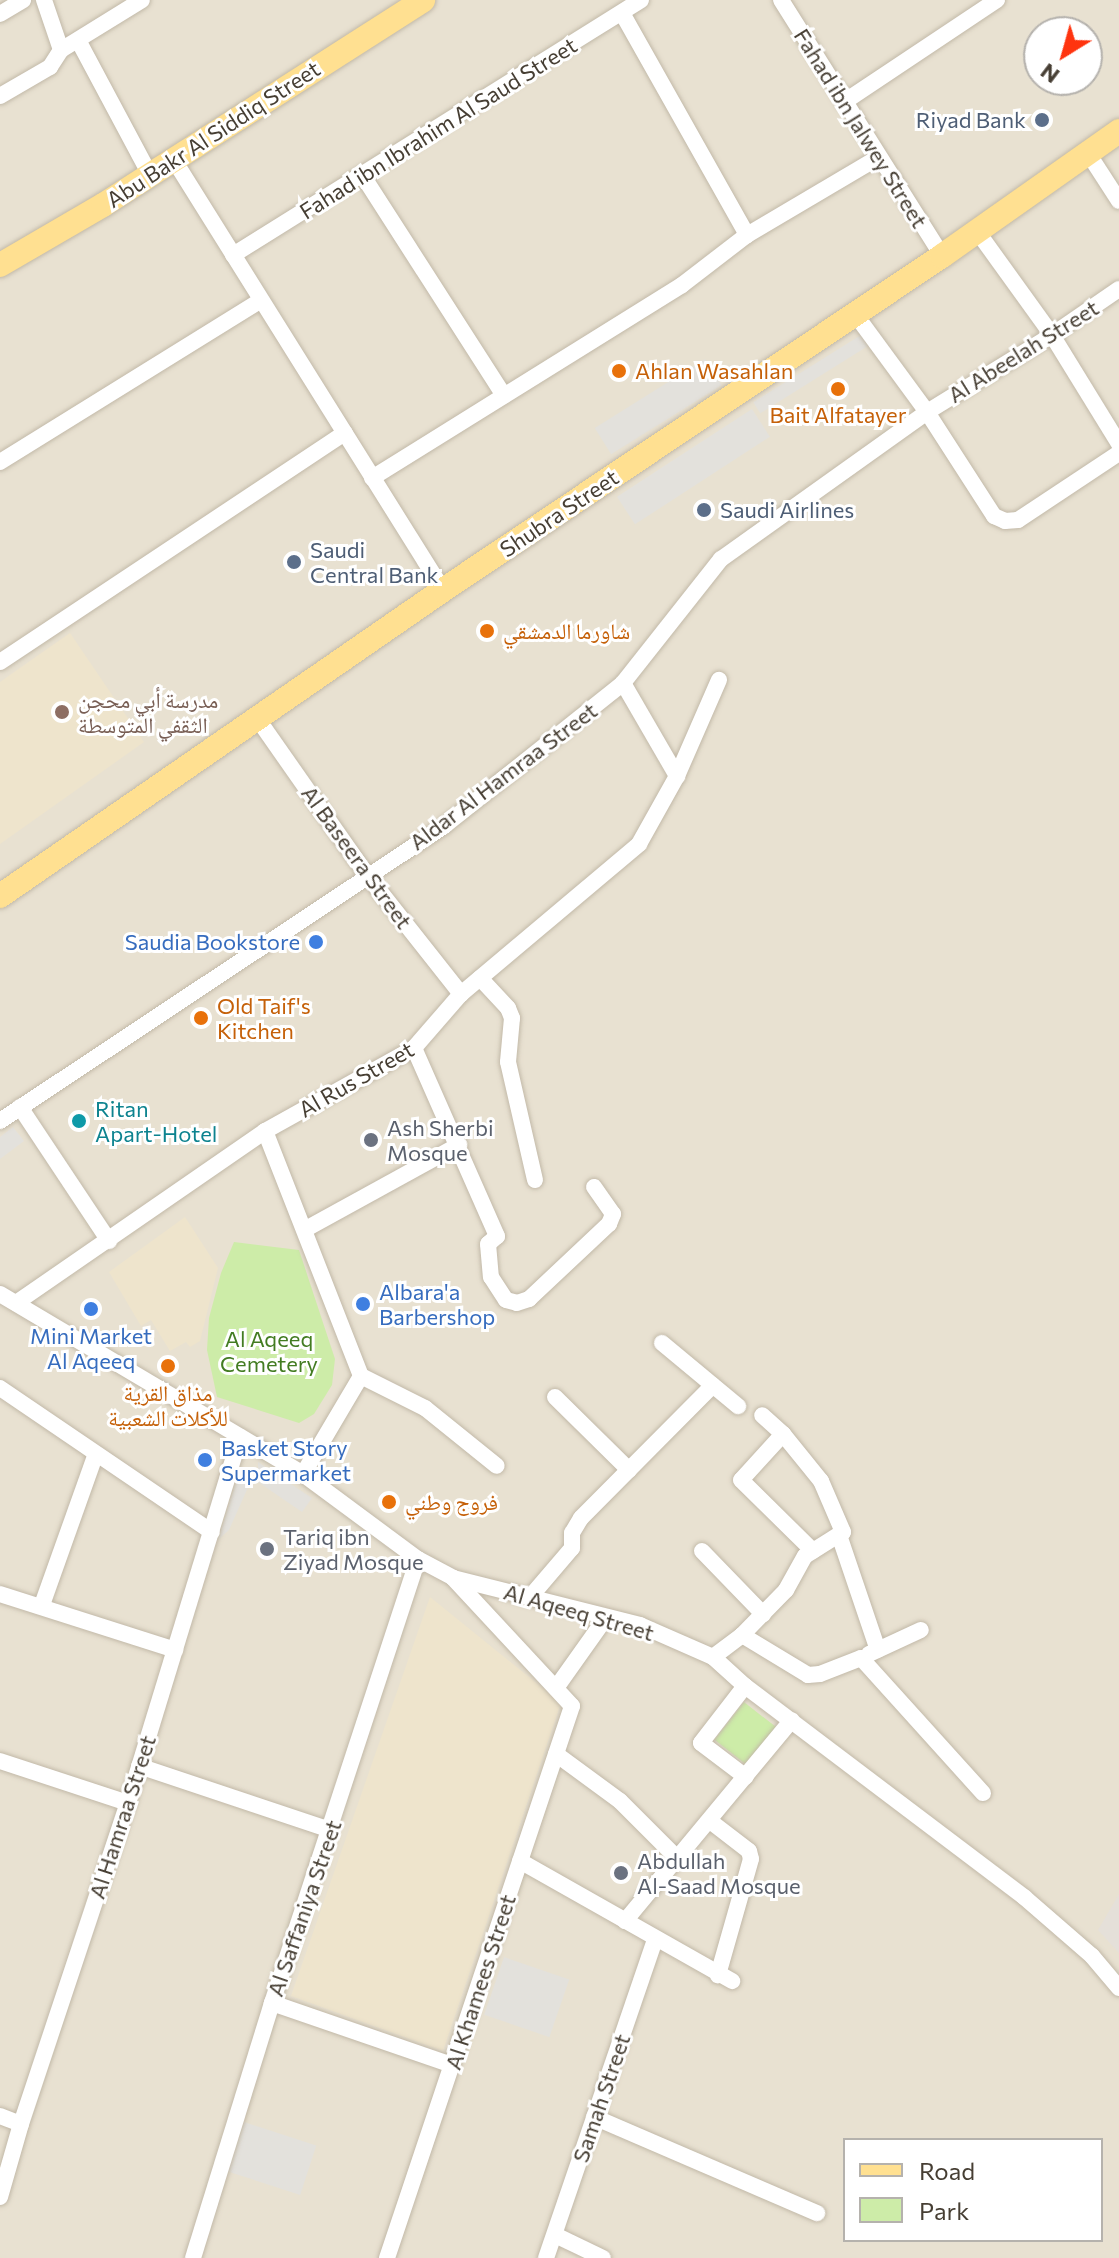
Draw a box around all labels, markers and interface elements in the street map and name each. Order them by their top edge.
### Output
north arrow [1023,16,1103,96]
street label: Fahad ibn Jalwey Street [789,23,933,233]
street label: Fahad ibn Ibrahim Al Saud Street [295,32,581,224]
street label: Abu Bakr Al Siddiq Street [101,55,325,213]
text: N [1035,58,1064,90]
place label: Riyad Bank [916,107,1026,133]
marker: Riyad Bank [1033,111,1051,129]
street label: Al Abeelah Street [943,294,1103,408]
place label: Ahlan Wasahlan [635,358,793,384]
marker: Ahlan Wasahlan [610,362,628,380]
marker: Bait Alfatayer [829,380,847,398]
place label: Bait Alfatayer [769,402,907,428]
street label: Shubra Street [495,464,623,562]
place label: Saudi Airlines [720,497,854,523]
marker: Saudi Airlines [695,501,713,519]
place label: Saudi Central Bank [310,536,438,588]
marker: Saudi Central Bank [285,553,303,571]
place label: شاورما الدمشقي [503,618,630,644]
marker: شاورما الدمشقي [478,622,496,640]
place label: مدرسة أبي محجن الثقفي المتوسطة [78,686,218,738]
street label: Aldar Al Hamraa Street [404,697,602,855]
marker: مدرسة أبي محجن الثقفي المتوسطة [53,703,71,721]
street label: Al Baseera Street [296,780,418,934]
place label: Saudia Bookstore [125,929,300,955]
marker: Saudia Bookstore [307,933,325,951]
place label: Old Taif's Kitchen [217,992,311,1044]
marker: Old Taif's Kitchen [192,1009,210,1027]
street label: Al Rus Street [294,1035,418,1123]
place label: Ritan Apart-Hotel [95,1095,217,1146]
marker: Ritan Apart-Hotel [70,1112,88,1130]
place label: Ash Sherbi Mosque [387,1114,494,1166]
marker: Ash Sherbi Mosque [362,1131,380,1149]
place label: Albara'a Barbershop [379,1278,495,1330]
marker: Albara'a Barbershop [354,1295,372,1313]
marker: Mini Market Al Aqeeq [82,1300,100,1318]
place label: Mini Market Al Aqeeq [30,1322,152,1374]
park label: Al Aqeeq Cemetery [220,1325,318,1376]
marker: مذاق القرية للأكلات الشعبية [159,1357,177,1375]
place label: مذاق القرية للأكلات الشعبية [108,1379,228,1430]
place label: Basket Story Supermarket [221,1434,351,1486]
marker: Basket Story Supermarket [196,1451,214,1469]
place label: فروج وطني [405,1489,498,1515]
marker: فروج وطني [380,1493,398,1511]
place label: Tariq ibn Ziyad Mosque [283,1523,424,1574]
marker: Tariq ibn Ziyad Mosque [258,1540,276,1558]
street label: Al Aqeeq Street [501,1578,657,1646]
street label: Al Hamraa Street [83,1732,161,1902]
street label: Al Saffaniya Street [261,1816,347,2000]
place label: Abdullah Al-Saad Mosque [637,1847,801,1898]
marker: Abdullah Al-Saad Mosque [612,1864,630,1882]
street label: Al Khamees Street [439,1891,521,2073]
street label: Samah Street [567,2030,635,2166]
legend [843,2138,1103,2242]
text: Road [919,2156,975,2185]
text: Park [919,2196,969,2225]

